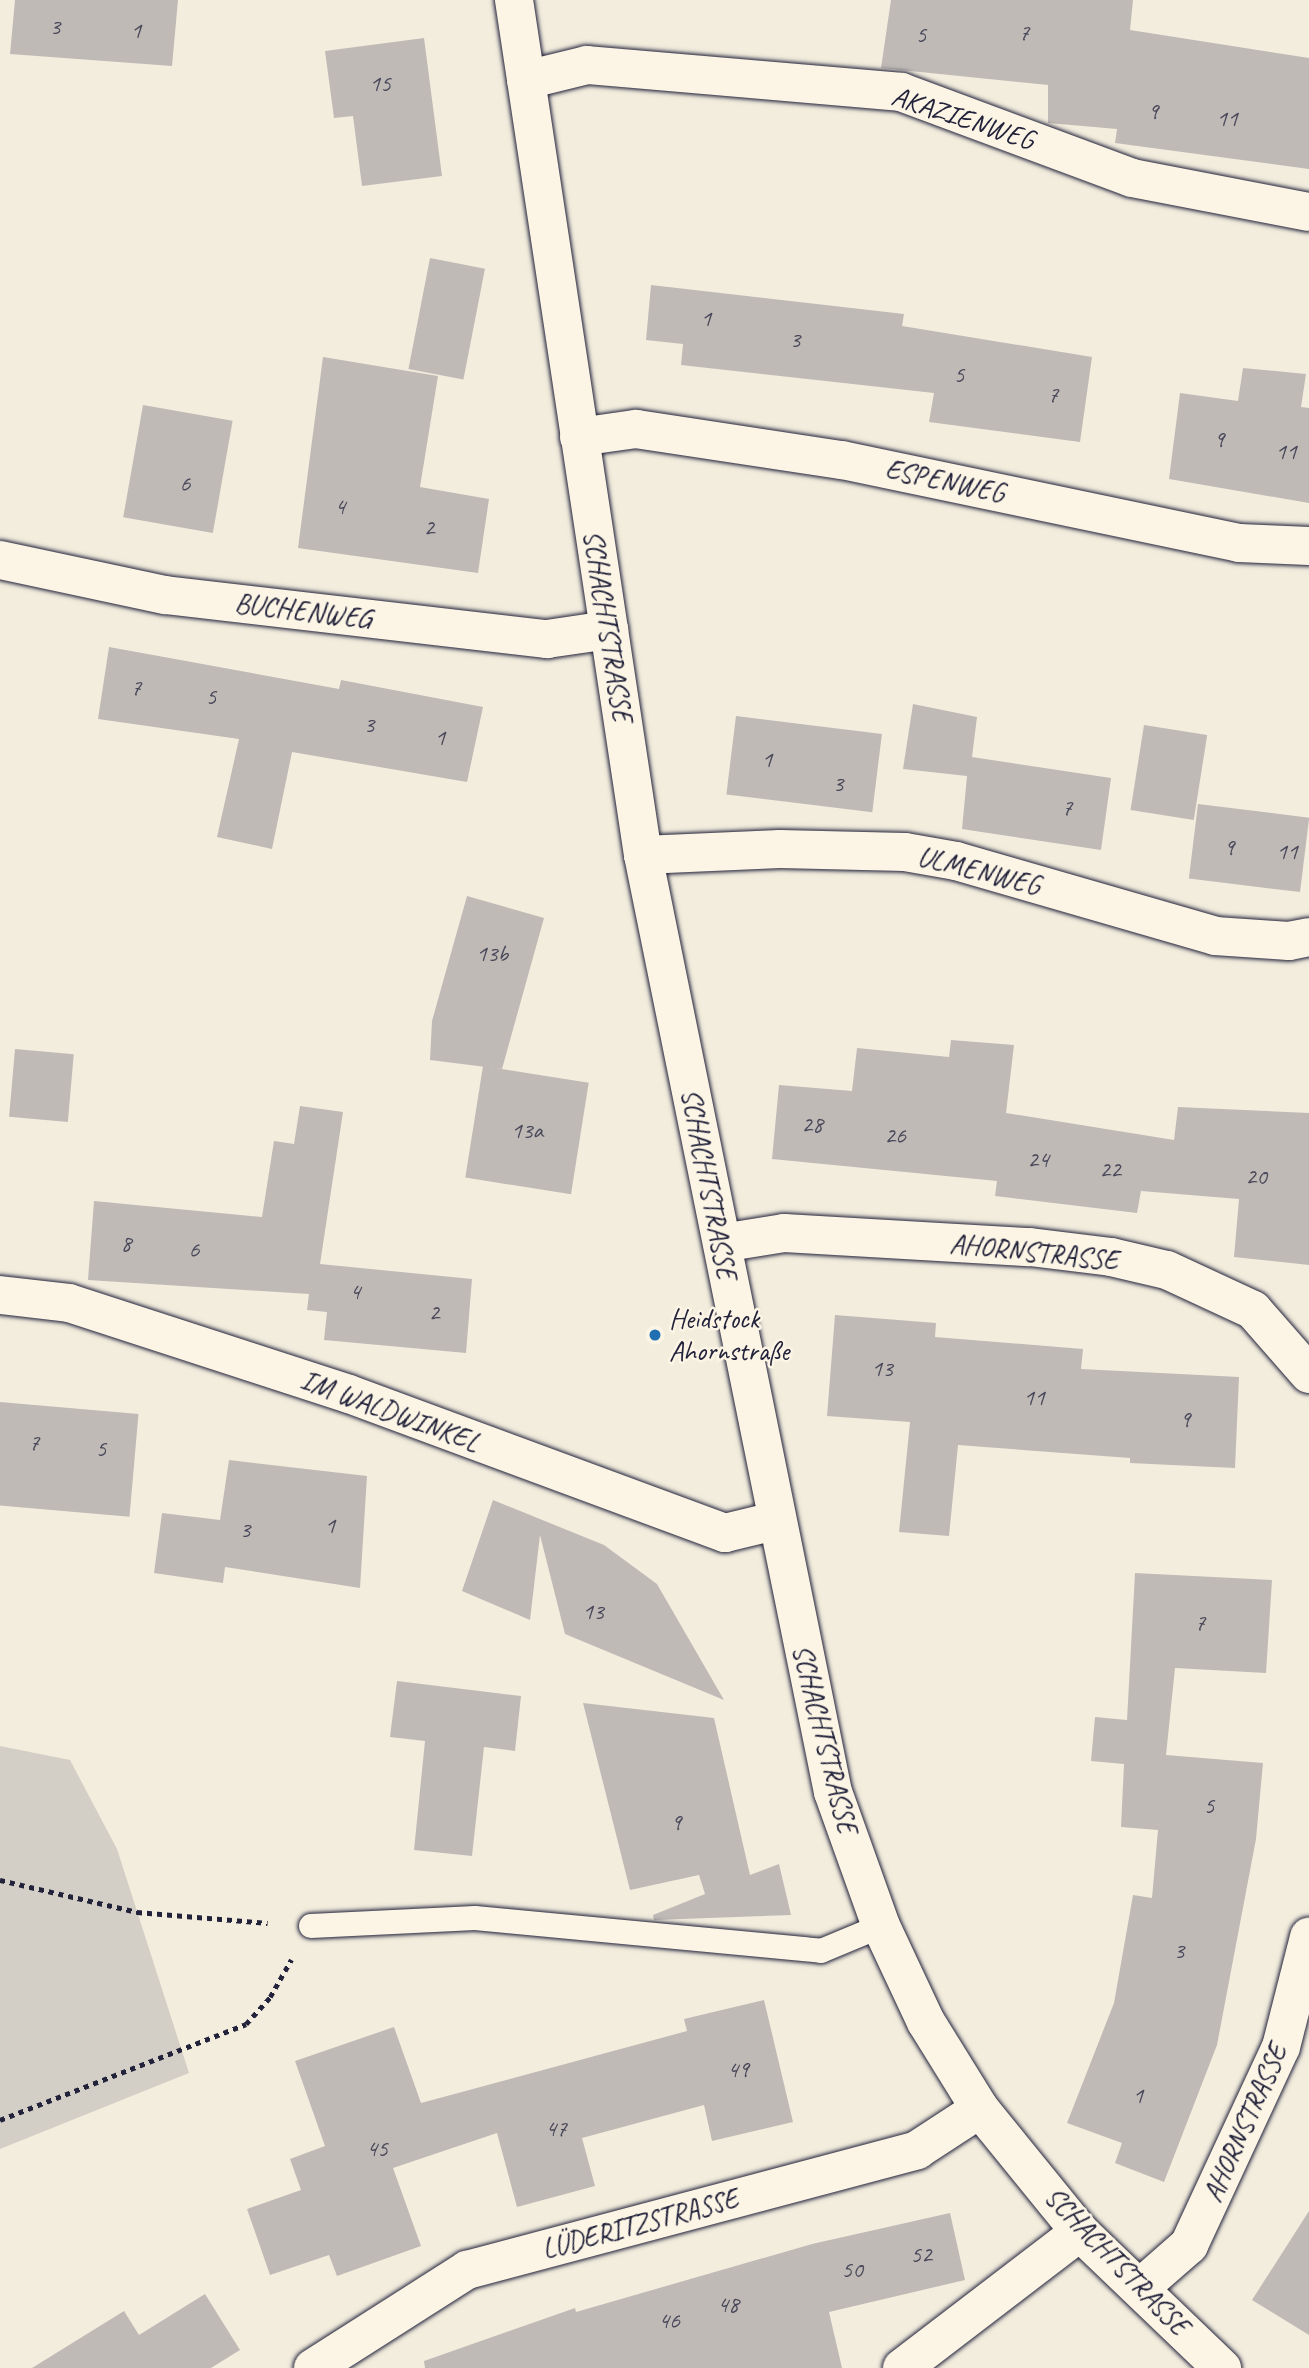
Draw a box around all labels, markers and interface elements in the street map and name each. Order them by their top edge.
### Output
house number: 3 [50,13,60,41]
house number: 1 [131,17,141,45]
house number: 7 [1019,19,1029,47]
house number: 5 [916,21,926,49]
house number: 15 [369,70,391,98]
street label: AKAZIENWEG [887,79,1039,157]
house number: 9 [1148,98,1158,126]
house number: 11 [1216,105,1238,133]
house number: 1 [701,305,711,333]
house number: 3 [790,326,800,354]
house number: 5 [954,361,964,389]
house number: 7 [1048,381,1058,409]
house number: 9 [1214,426,1224,454]
house number: 11 [1275,438,1297,466]
street label: ESPENWEG [882,452,1008,510]
house number: 6 [180,470,190,498]
house number: 4 [335,493,345,521]
house number: 2 [424,514,434,542]
street label: SCHACHTSTRASSE [576,528,640,724]
street label: BUCHENWEG [233,586,373,636]
house number: 7 [131,674,141,702]
house number: 5 [206,683,216,711]
house number: 3 [364,711,374,739]
house number: 1 [435,724,445,752]
house number: 1 [762,746,772,774]
house number: 3 [833,770,843,798]
house number: 7 [1062,794,1072,822]
house number: 9 [1224,834,1234,862]
house number: 11 [1276,838,1298,866]
street label: ULMENWEG [914,840,1044,902]
house number: 13b [476,940,508,968]
street label: SCHACHTSTRASSE [674,1086,744,1282]
house number: 28 [801,1111,823,1139]
house number: 13a [511,1117,543,1145]
house number: 26 [884,1122,906,1150]
house number: 24 [1027,1146,1049,1174]
house number: 22 [1099,1156,1121,1184]
house number: 20 [1245,1163,1267,1191]
street label: AHORNSTRASSE [948,1226,1120,1278]
house number: 8 [121,1230,131,1258]
house number: 6 [189,1236,199,1264]
house number: 4 [350,1278,360,1306]
house number: 2 [429,1299,439,1327]
place label: Heidstock Ahornstraße [669,1302,789,1368]
marker: Heidstock Ahornstraße [647,1327,663,1343]
house number: 13 [871,1355,893,1383]
street label: IM WALDWINKEL [296,1363,484,1459]
house number: 11 [1023,1384,1045,1412]
house number: 9 [1180,1406,1190,1434]
house number: 7 [29,1429,39,1457]
house number: 5 [96,1435,106,1463]
house number: 1 [325,1512,335,1540]
house number: 3 [240,1516,250,1544]
house number: 13 [582,1598,604,1626]
house number: 7 [1195,1609,1205,1637]
street label: SCHACHTSTRASSE [785,1641,865,1837]
house number: 5 [1204,1792,1214,1820]
house number: 9 [671,1809,681,1837]
house number: 3 [1174,1937,1184,1965]
street label: AHORNSTRASSE [1195,2039,1295,2207]
house number: 49 [727,2056,749,2084]
house number: 1 [1133,2082,1143,2110]
house number: 47 [545,2115,567,2143]
house number: 45 [366,2135,388,2163]
street label: SCHACHTSTRASSE [1038,2180,1196,2342]
street label: LÜDERITZSTRASSE [538,2182,742,2266]
house number: 52 [910,2241,932,2269]
house number: 50 [841,2256,863,2284]
house number: 48 [717,2291,739,2319]
house number: 46 [658,2307,680,2335]

